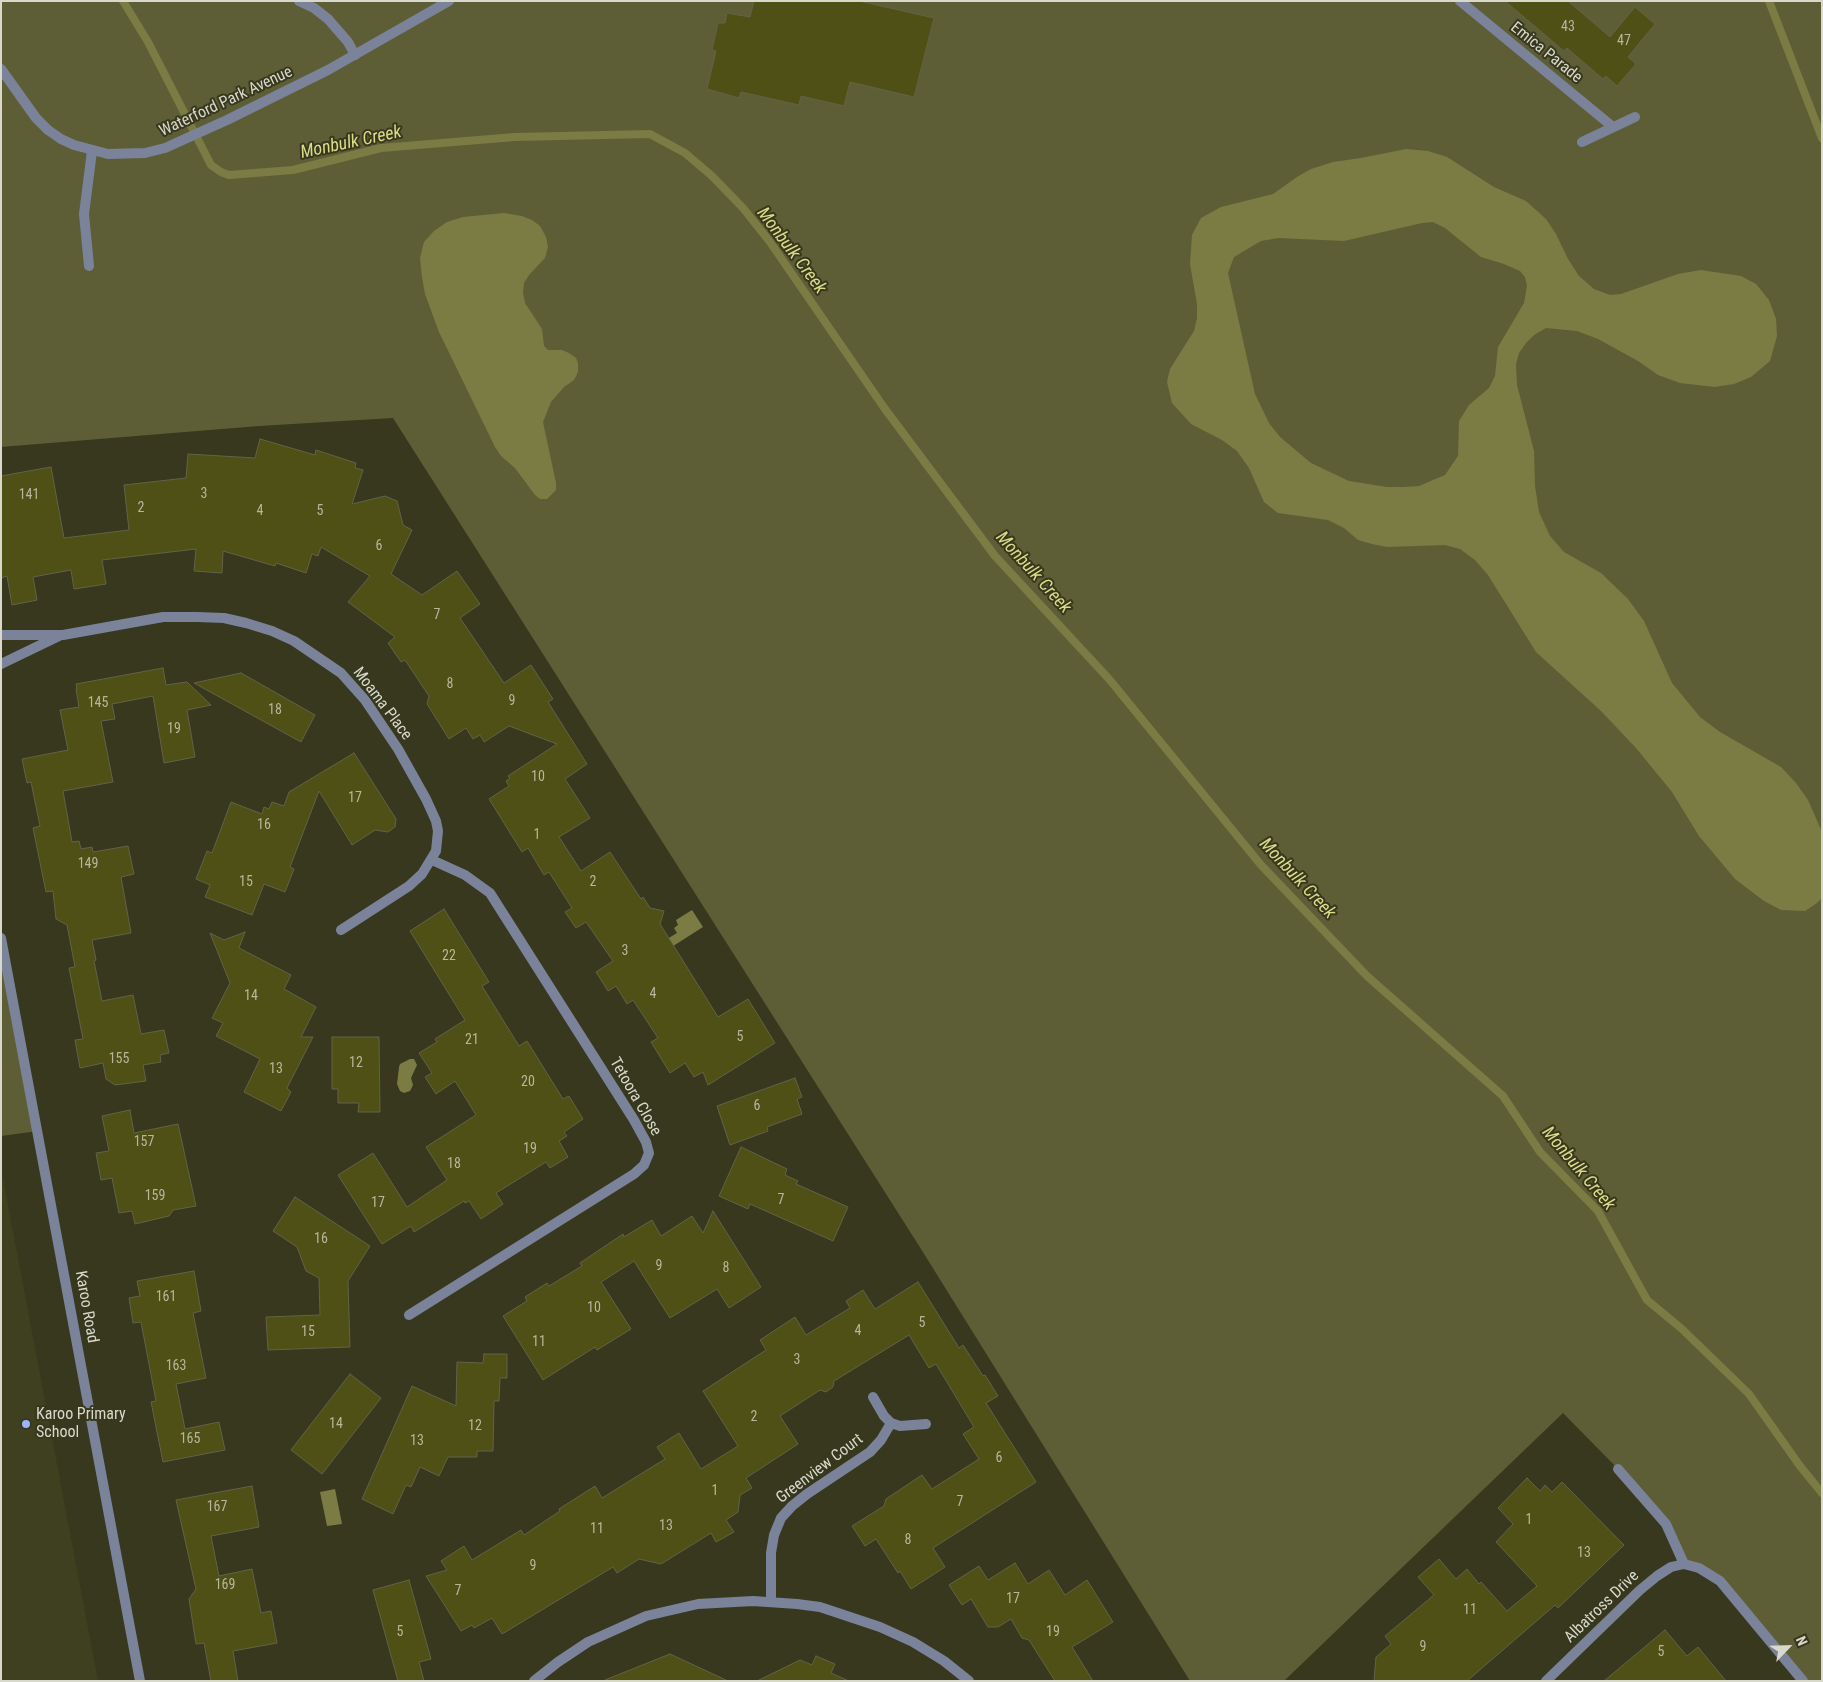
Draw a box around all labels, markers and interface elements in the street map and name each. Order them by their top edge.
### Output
street label: Emica Parade [1506,18,1586,88]
house number: 43 [1561,19,1575,35]
house number: 47 [1617,33,1631,49]
street label: Waterford Park Avenue [156,63,296,141]
water label: Monbulk Creek [299,122,403,164]
water label: Monbulk Creek [751,203,831,299]
house number: 3 [201,486,207,502]
house number: 141 [19,487,39,503]
house number: 2 [138,500,144,516]
house number: 4 [257,503,263,519]
house number: 5 [317,503,323,519]
water label: Monbulk Creek [991,528,1075,618]
house number: 6 [376,538,382,554]
house number: 7 [434,607,440,623]
street label: Moama Place [348,664,416,744]
house number: 8 [447,676,453,692]
house number: 9 [509,693,515,709]
house number: 145 [88,695,108,711]
house number: 18 [268,702,282,718]
house number: 19 [167,721,181,737]
house number: 10 [531,769,545,785]
house number: 17 [348,790,362,806]
house number: 16 [257,817,271,833]
house number: 1 [534,827,540,843]
water label: Monbulk Creek [1254,834,1340,924]
house number: 149 [78,856,98,872]
house number: 15 [239,874,253,890]
house number: 2 [590,874,596,890]
house number: 3 [622,943,628,959]
house number: 22 [442,948,456,964]
house number: 4 [650,986,656,1002]
house number: 14 [244,988,258,1004]
house number: 5 [737,1029,743,1045]
house number: 21 [465,1032,479,1048]
house number: 155 [109,1051,129,1067]
street label: Tetoora Close [605,1054,665,1140]
house number: 12 [349,1055,363,1071]
house number: 13 [269,1061,283,1077]
house number: 20 [521,1074,535,1090]
house number: 6 [754,1098,760,1114]
water label: Monbulk Creek [1537,1123,1619,1215]
house number: 157 [134,1134,154,1150]
house number: 19 [523,1141,537,1157]
house number: 18 [447,1156,461,1172]
house number: 159 [145,1188,165,1204]
house number: 7 [778,1192,784,1208]
house number: 17 [371,1195,385,1211]
house number: 16 [314,1231,328,1247]
house number: 9 [656,1258,662,1274]
house number: 8 [723,1260,729,1276]
street label: Karoo Road [70,1269,102,1345]
house number: 161 [156,1289,176,1305]
house number: 10 [587,1300,601,1316]
house number: 5 [919,1315,925,1331]
house number: 4 [855,1323,861,1339]
house number: 15 [301,1324,315,1340]
house number: 11 [532,1334,546,1350]
house number: 3 [794,1352,800,1368]
house number: 163 [166,1358,186,1374]
place label: Karoo Primary School [36,1405,126,1443]
house number: 2 [751,1409,757,1425]
house number: 14 [329,1416,343,1432]
marker: Karoo Primary School [20,1418,32,1430]
house number: 12 [468,1418,482,1434]
street label: Greenview Court [773,1430,867,1508]
house number: 165 [180,1431,200,1447]
house number: 13 [410,1433,424,1449]
house number: 6 [996,1450,1002,1466]
house number: 1 [712,1483,718,1499]
house number: 7 [957,1494,963,1510]
house number: 167 [207,1499,227,1515]
house number: 1 [1526,1512,1532,1528]
house number: 13 [659,1518,673,1534]
house number: 11 [590,1521,604,1537]
house number: 8 [905,1532,911,1548]
house number: 13 [1577,1545,1591,1561]
house number: 9 [530,1558,536,1574]
street label: Albatross Drive [1561,1567,1643,1647]
house number: 169 [215,1577,235,1593]
house number: 7 [455,1583,461,1599]
house number: 17 [1006,1591,1020,1607]
house number: 11 [1463,1602,1477,1618]
north arrow [1763,1622,1813,1672]
house number: 5 [397,1624,403,1640]
house number: 19 [1046,1624,1060,1640]
text: N [1793,1634,1811,1648]
house number: 9 [1420,1639,1426,1655]
house number: 5 [1658,1644,1664,1660]

